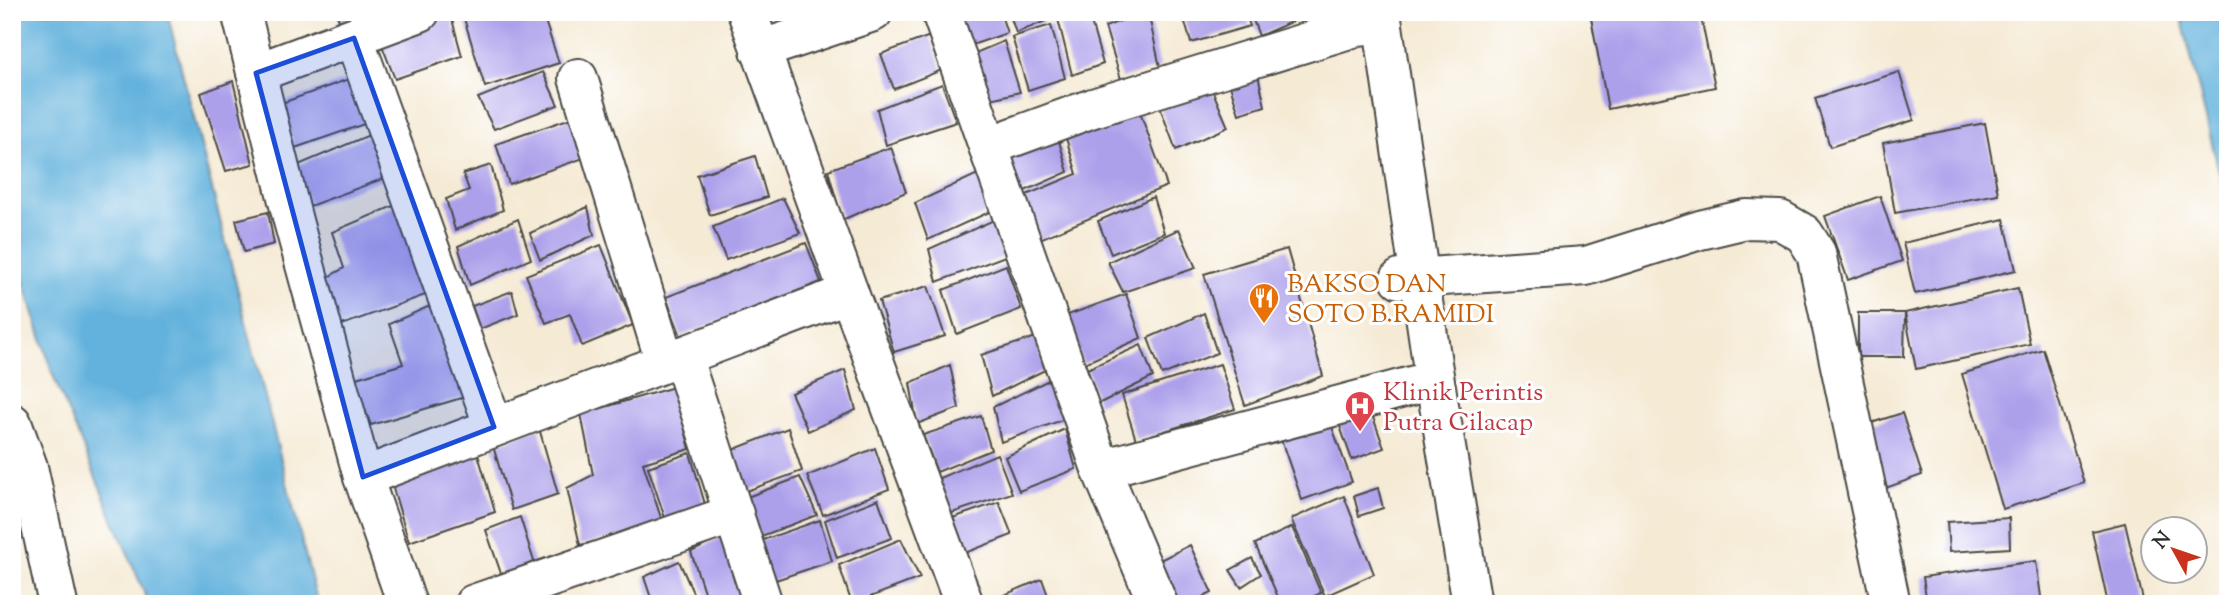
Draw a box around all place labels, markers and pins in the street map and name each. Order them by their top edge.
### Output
place label: BAKSO DAN SOTO B.RAMIDI [1287,267,1495,334]
restaurant icon: BAKSO DAN SOTO B.RAMIDI [1247,281,1281,325]
place label: Klinik Perintis Putra Cilacap [1383,375,1543,442]
hospital icon: Klinik Perintis Putra Cilacap [1343,389,1377,433]

